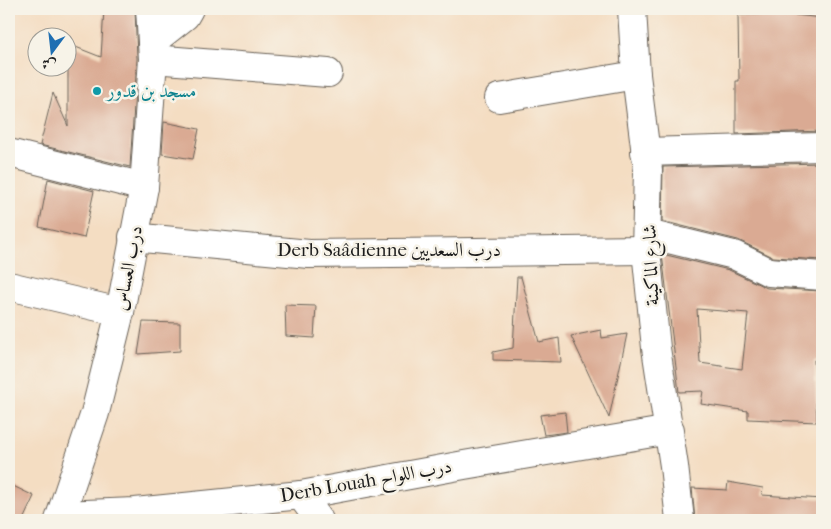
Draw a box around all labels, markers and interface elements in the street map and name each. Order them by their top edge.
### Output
north arrow [28,28,78,78]
text: ش [40,54,58,74]
place label: مسجد بن قدور [105,80,196,102]
marker: مسجد بن قدور [91,85,103,97]
street label: درب العساس [109,224,147,312]
street label: شارع الماكينة [639,224,667,306]
street label: Derb Saâdienne درب السعديين [277,239,501,262]
street label: Derb Louah درب اللواح [278,455,455,513]

